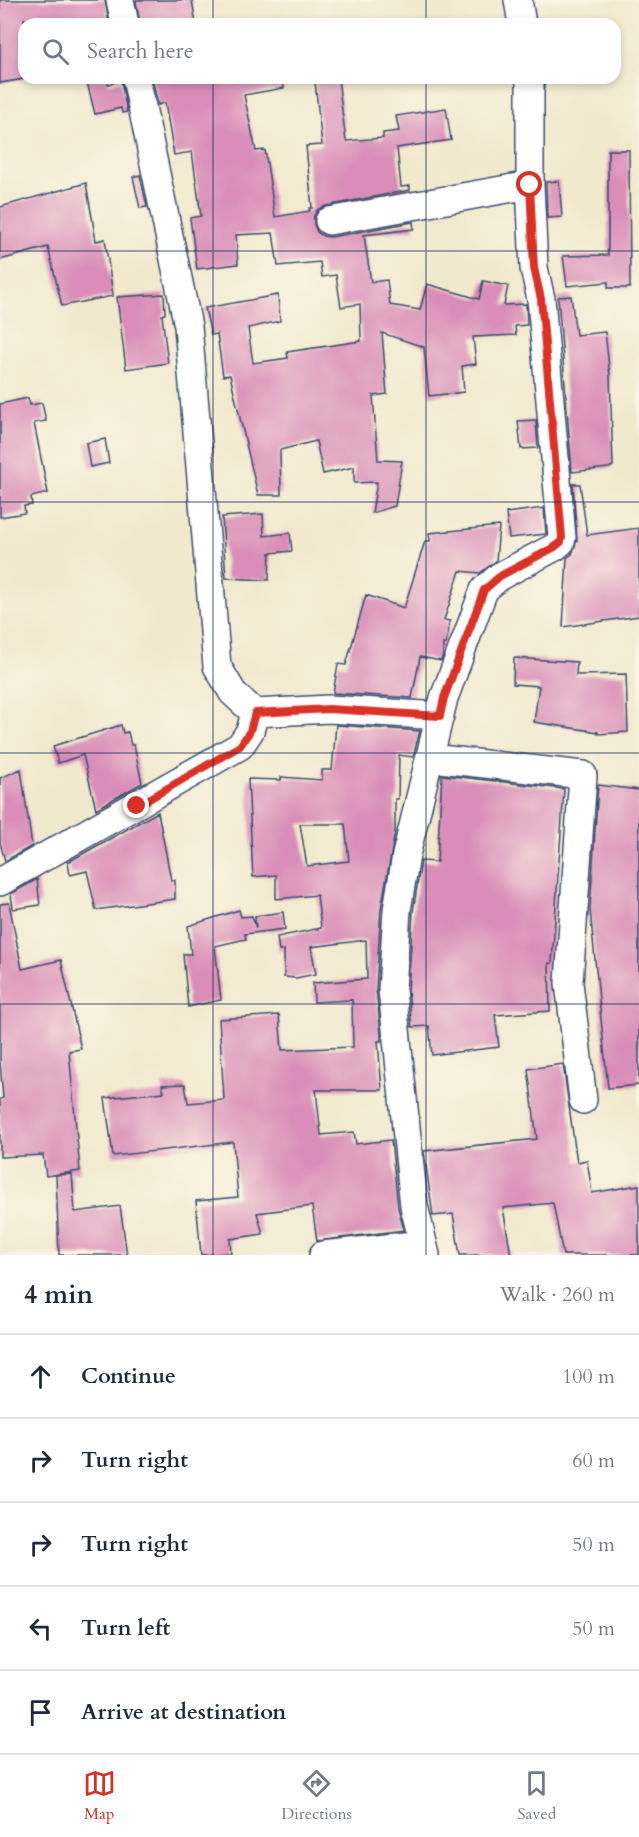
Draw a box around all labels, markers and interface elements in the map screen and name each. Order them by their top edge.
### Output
search box [18,18,621,84]
icon: search [39,35,72,68]
text: Search here [87,36,194,66]
route start [516,171,542,197]
route end [123,792,149,818]
text: 4 min [24,1277,93,1312]
text: Walk · 260 m [500,1281,615,1308]
icon: ahead [24,1360,57,1393]
text: Continue [81,1361,176,1391]
text: 100 m [562,1363,615,1390]
icon: right [24,1444,57,1477]
text: Turn right [81,1445,188,1475]
text: 60 m [572,1447,615,1474]
icon: right [24,1528,57,1561]
text: Turn right [81,1529,188,1559]
text: 50 m [572,1531,615,1558]
icon: left [24,1612,57,1645]
text: Turn left [81,1613,170,1643]
text: 50 m [572,1615,615,1642]
icon: arrive [24,1696,57,1729]
text: Arrive at destination [81,1697,286,1727]
tab: Map [83,1767,116,1825]
tab: Directions [281,1767,352,1825]
tab: Saved [517,1767,556,1825]

